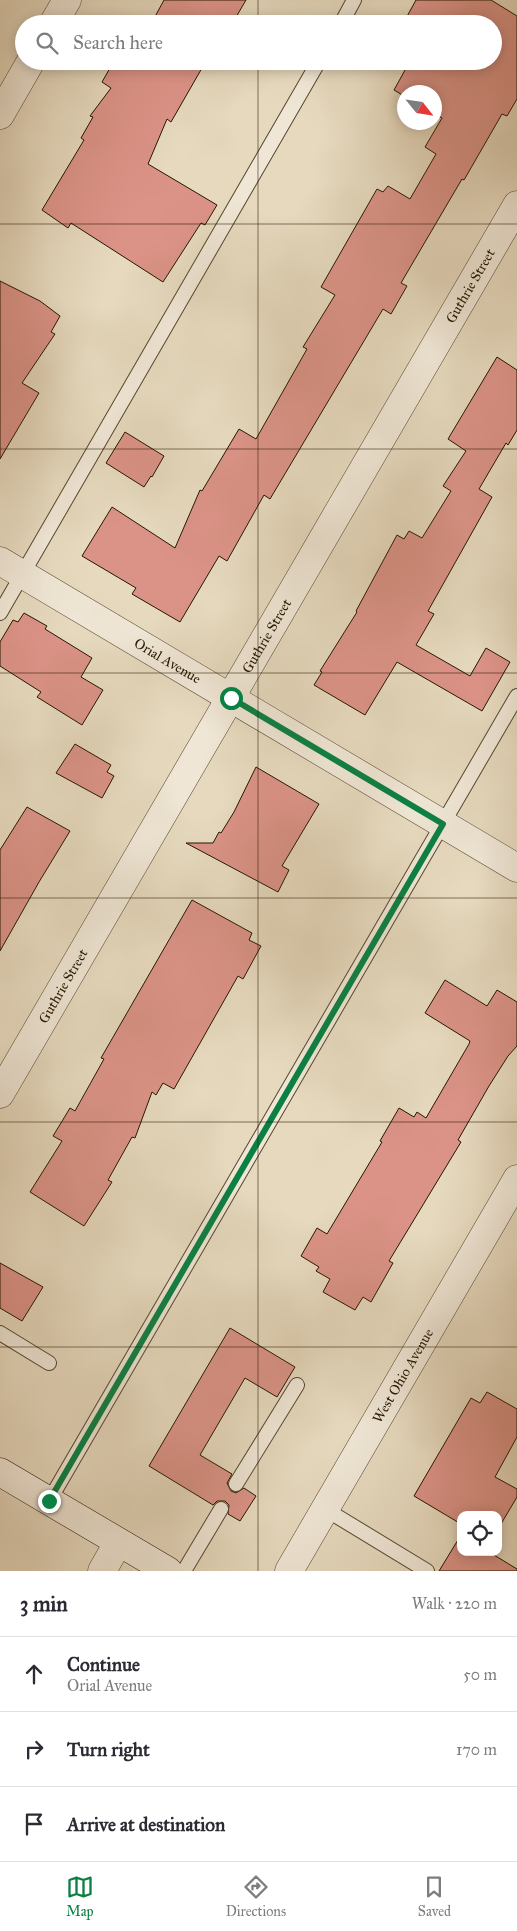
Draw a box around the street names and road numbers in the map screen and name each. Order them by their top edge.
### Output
street label: Guthrie Street [442,245,498,326]
street label: Guthrie Street [238,596,295,676]
street label: Orial Avenue [131,634,204,687]
street label: Guthrie Street [35,946,91,1026]
street label: West Ohio Avenue [369,1325,437,1426]

